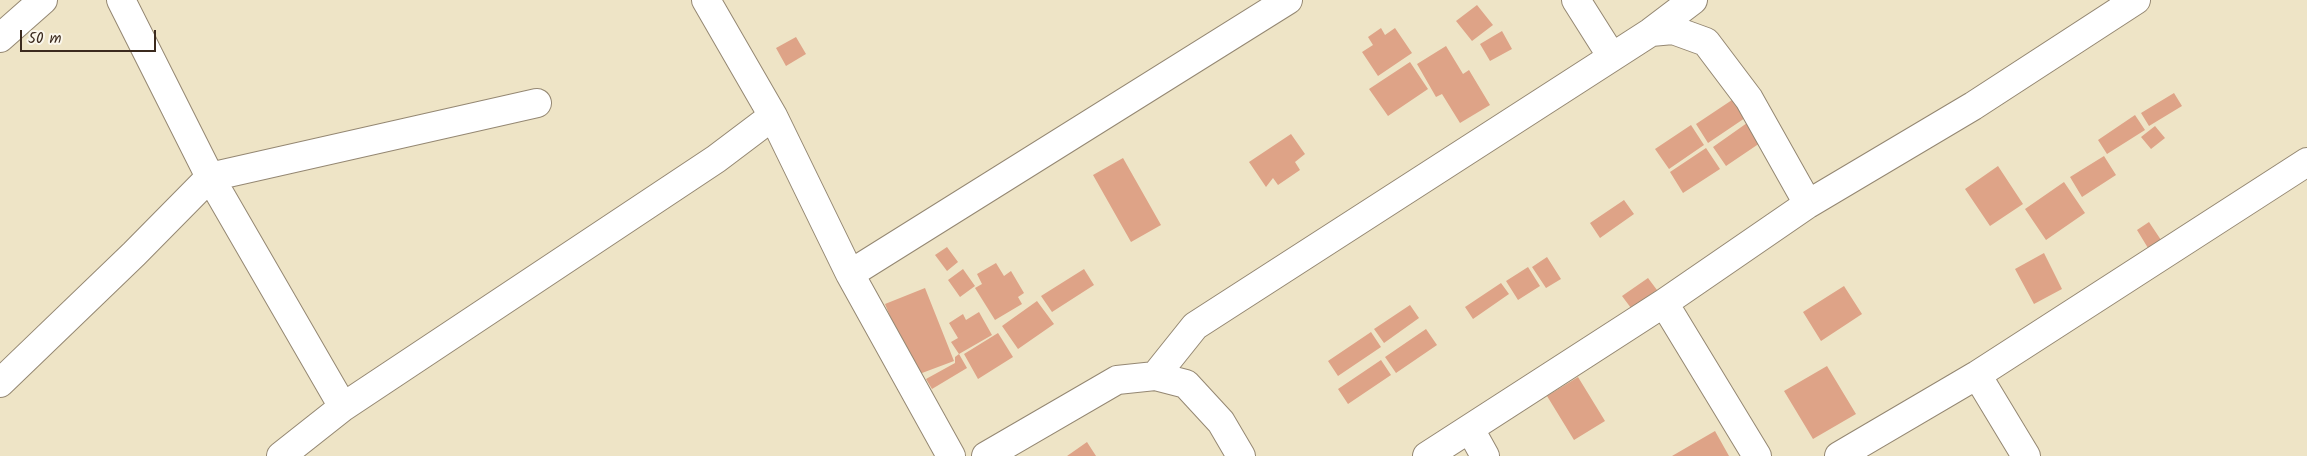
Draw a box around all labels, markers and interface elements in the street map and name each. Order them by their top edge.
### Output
scale bar [22,20,159,52]
text: 50 m [28,27,62,51]

